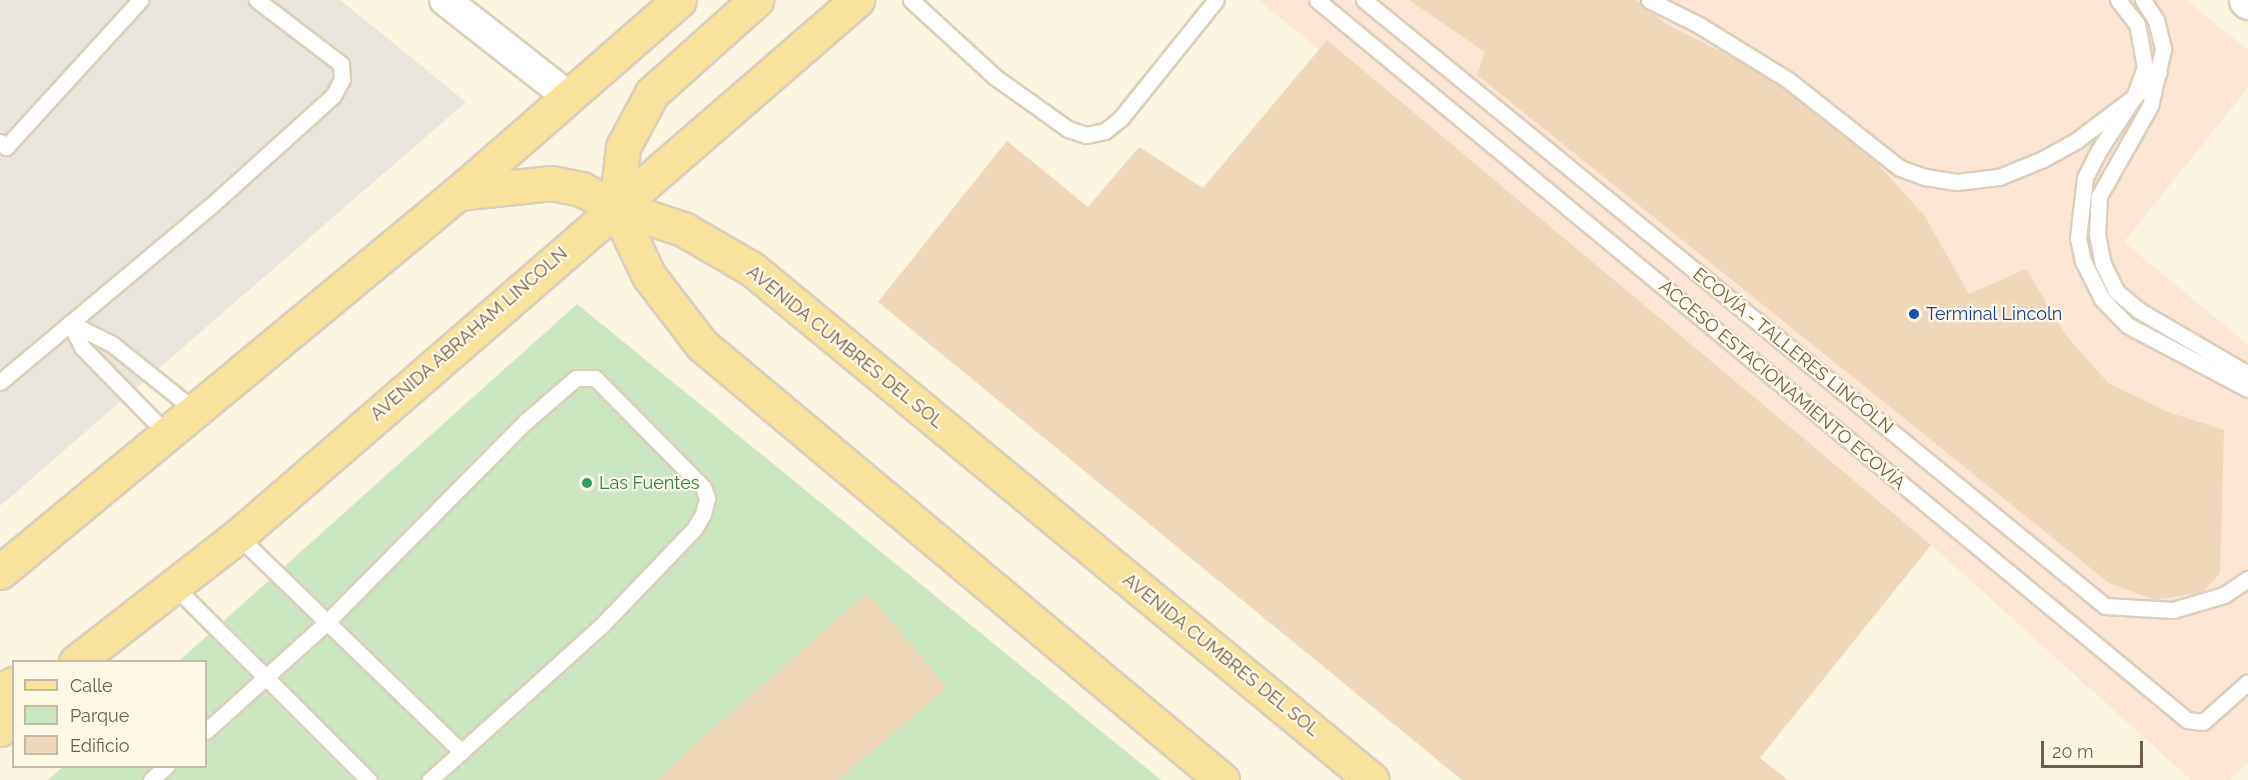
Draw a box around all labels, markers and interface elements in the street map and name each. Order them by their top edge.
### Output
street label: AVENIDA ABRAHAM LINCOLN [366,242,572,426]
street label: AVENIDA CUMBRES DEL SOL [742,261,948,433]
street label: ECOVÍA - TALLERES LINCOLN [1688,263,1898,439]
street label: ACCESO ESTACIONAMIENTO ECOVÍA [1655,276,1909,494]
place label: Terminal Lincoln [1926,303,2063,325]
marker: Terminal Lincoln [1907,307,1921,321]
place label: Las Fuentes [599,472,699,494]
marker: Las Fuentes [580,476,594,490]
street label: AVENIDA CUMBRES DEL SOL [1118,569,1324,741]
legend [12,660,207,768]
text: Calle [70,675,113,696]
text: Parque [70,705,129,726]
scale bar [2044,729,2146,767]
text: Edificio [70,735,129,756]
text: 20 m [2052,741,2094,762]

